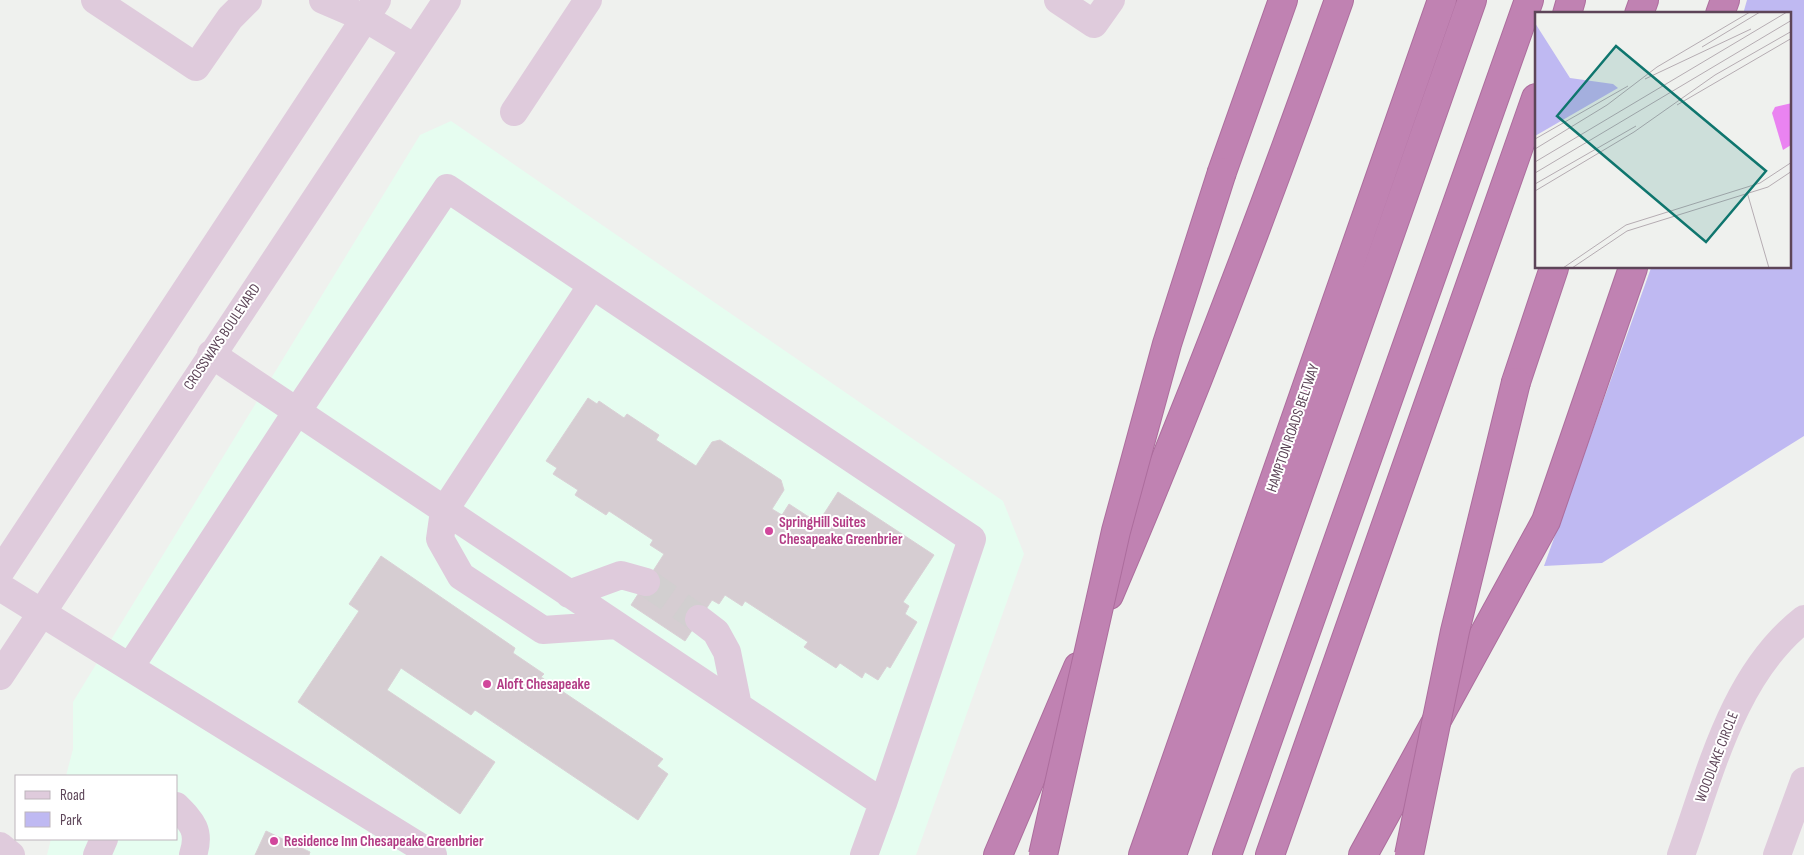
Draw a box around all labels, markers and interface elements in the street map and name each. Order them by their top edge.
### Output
inset map [1535,12,1792,269]
street label: CROSSWAYS BOULEVARD [179,280,265,394]
street label: HAMPTON ROADS BELTWAY [1262,361,1324,495]
place label: SpringHill Suites Chesapeake Greenbrier [779,513,903,549]
marker: SpringHill Suites Chesapeake Greenbrier [763,525,775,537]
place label: Aloft Chesapeake [496,675,590,694]
marker: Aloft Chesapeake [481,678,493,690]
street label: WOODLAKE CIRCLE [1691,709,1743,805]
legend [15,775,178,840]
text: Road [60,786,85,805]
text: Park [60,811,82,830]
place label: Residence Inn Chesapeake Greenbrier [284,832,484,851]
marker: Residence Inn Chesapeake Greenbrier [268,835,280,847]

